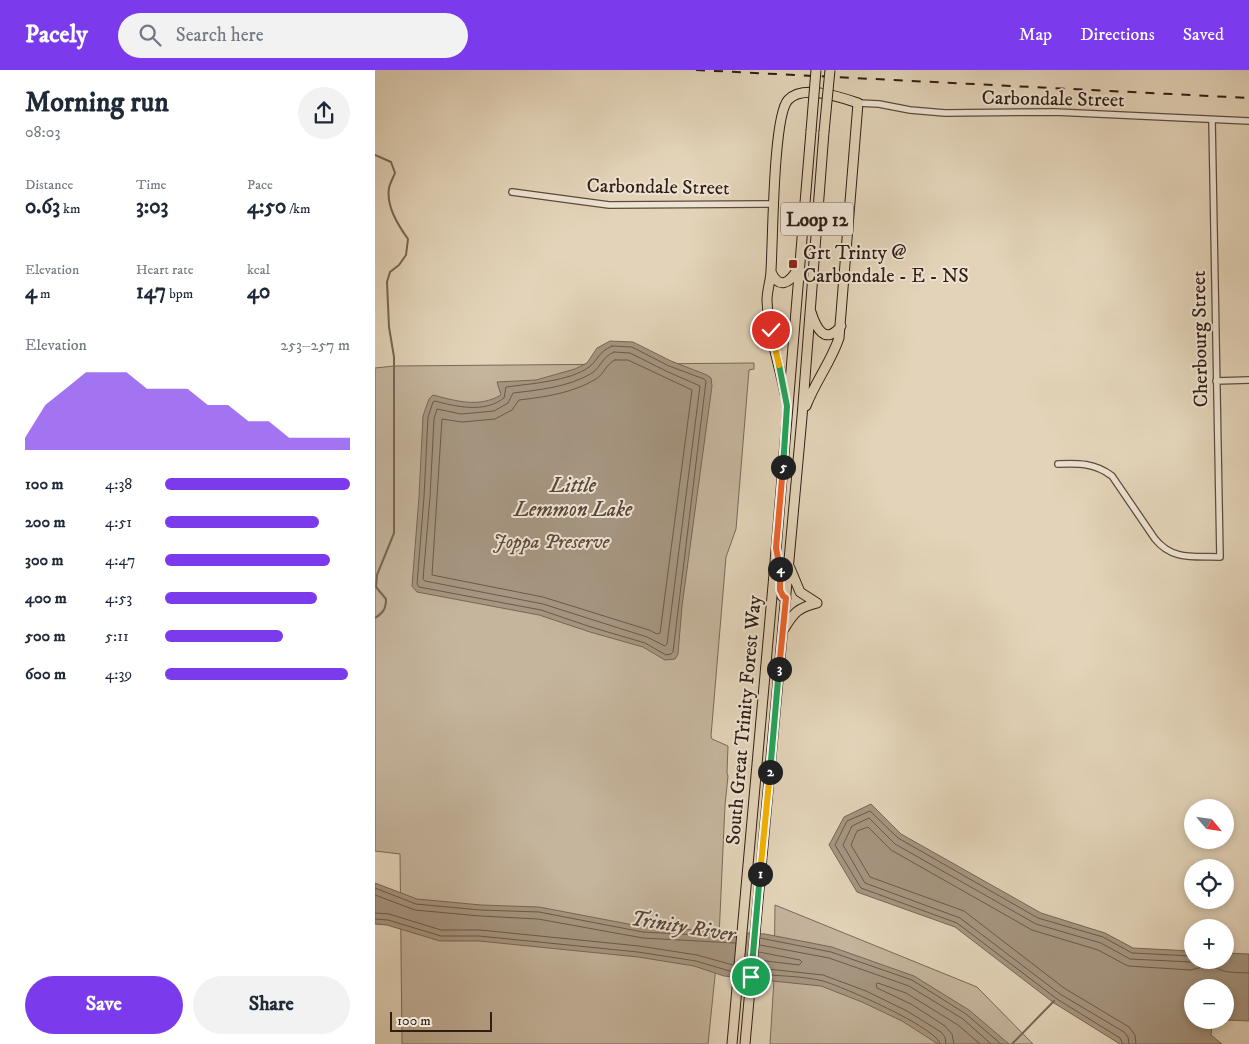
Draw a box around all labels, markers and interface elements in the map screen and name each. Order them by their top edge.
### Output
search box [118,13,468,58]
text: Pacely [25,20,88,50]
icon: search [136,21,164,49]
text: Search here [176,24,264,47]
text: Map [1019,24,1052,46]
text: Directions [1080,24,1155,46]
text: Saved [1183,24,1224,46]
text: Morning run [25,85,169,120]
street label: Carbondale Street [981,86,1125,113]
button: share [298,87,350,139]
text: 08:03 [25,122,60,142]
street label: Carbondale Street [586,174,730,201]
text: Distance [25,176,73,194]
text: Time [136,176,166,194]
text: Pace [247,176,273,194]
text: 0.63 [25,194,60,220]
text: 3:03 [136,194,168,220]
text: 4:50 [247,194,286,220]
text: km [60,200,81,218]
text: /km [286,200,311,218]
road number: Loop 12 [781,202,853,236]
place label: Grt Trinty @ Carbondale - E - NS [803,241,969,289]
marker: Grt Trinty @ Carbondale - E - NS [787,258,799,270]
text: Elevation [25,261,79,279]
text: Heart rate [136,261,193,279]
text: kcal [247,261,270,279]
street label: Cherbourg Street [1187,270,1214,408]
text: 4 [25,279,37,305]
text: 147 [136,279,166,305]
text: 40 [247,279,270,305]
text: m [37,285,51,303]
text: bpm [166,285,193,303]
pin [750,309,792,351]
icon: check [757,316,785,344]
text: Elevation [25,335,87,355]
text: 253–257 m [280,335,350,355]
pin: 5 [771,454,795,480]
text: 5 [780,458,787,476]
water label: Little Lemmon Lake [513,473,633,523]
text: 100 m [25,474,64,494]
text: 4:38 [105,474,132,494]
text: 200 m [25,512,66,532]
text: 4:51 [105,512,132,532]
park label: Joppa Preserve [493,530,610,555]
text: 300 m [25,550,64,570]
text: 4:47 [105,550,136,570]
pin: 4 [767,556,793,582]
text: 4 [776,560,785,578]
text: 400 m [25,588,67,608]
text: 4:53 [105,588,132,608]
street label: South Great Trinity Forest Way [721,594,768,846]
text: 500 m [25,626,66,646]
text: 5:11 [105,626,129,646]
pin: 3 [767,656,791,682]
text: 3 [777,660,782,678]
text: 600 m [25,664,66,684]
text: 4:39 [105,664,132,684]
pin: 2 [757,760,783,784]
text: 2 [767,763,774,781]
north arrow [1184,799,1234,849]
map controls [1184,799,1234,1029]
button: locate [1184,859,1234,909]
pin: 1 [747,862,773,886]
text: 1 [758,865,763,883]
water label: Trinity River [629,906,738,948]
button: + [1184,919,1234,969]
pin [730,956,772,998]
icon: arrive [737,963,765,991]
button: Save [25,976,183,1034]
button: Share [193,976,350,1034]
button: − [1184,979,1234,1029]
scale bar [390,1009,493,1032]
text: 100 m [397,1012,431,1030]

